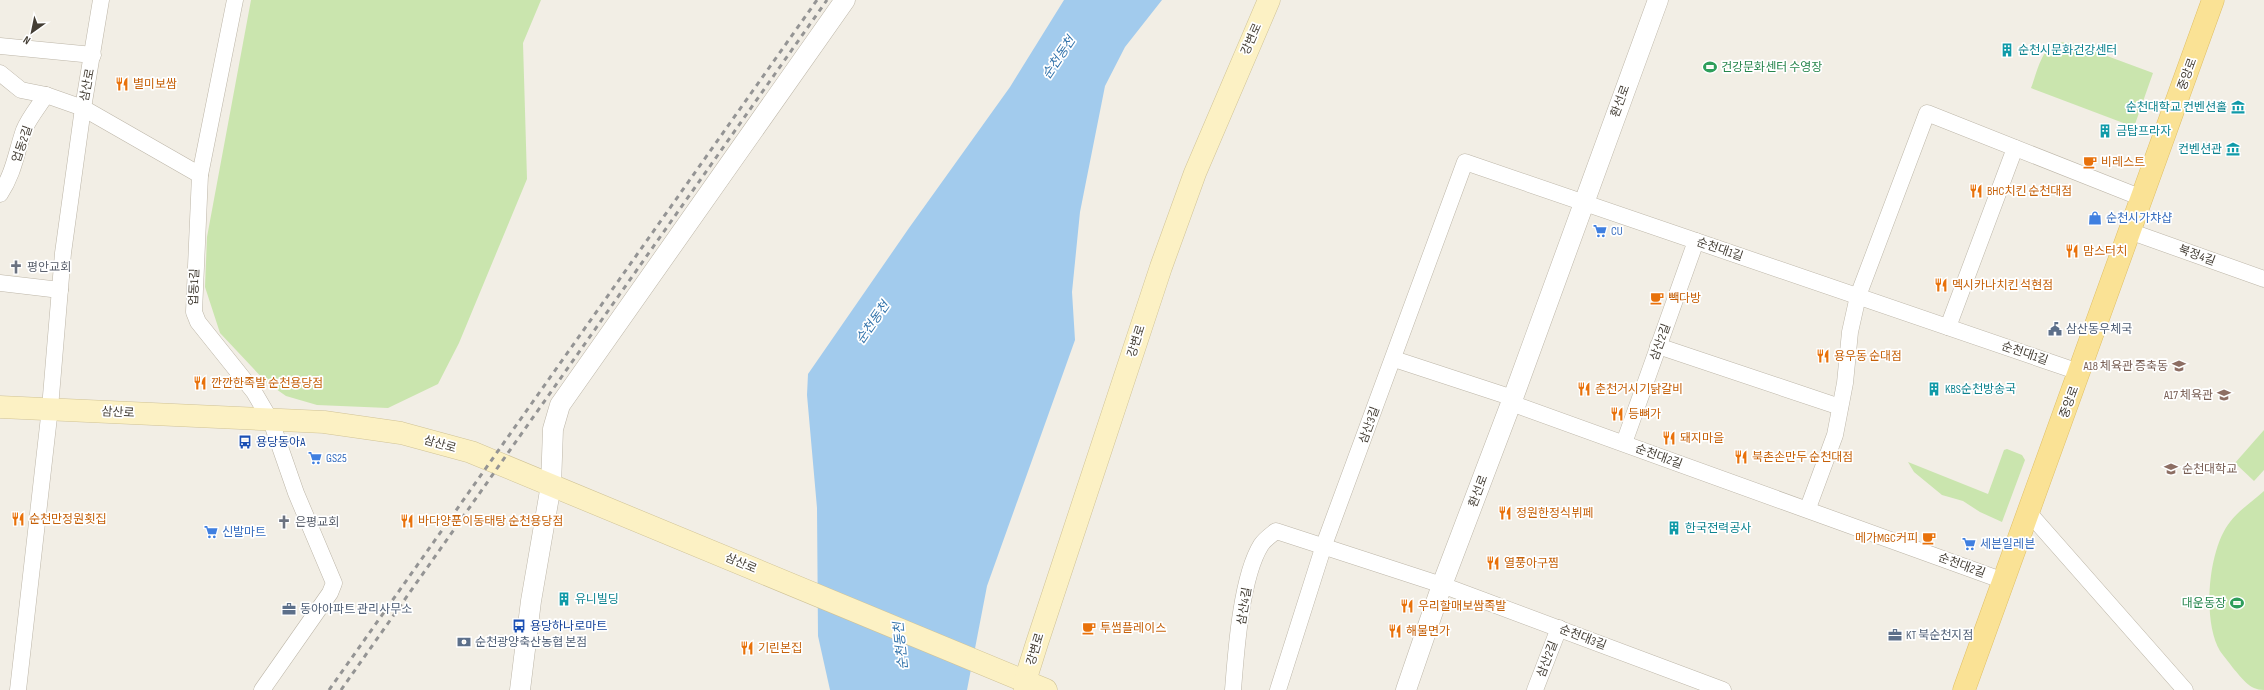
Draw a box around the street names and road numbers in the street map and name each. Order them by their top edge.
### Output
street label: 강변로 [1238,21,1265,57]
street label: 중앙로 [2175,56,2200,92]
street label: 삼산로 [77,67,98,103]
street label: 환선로 [1608,83,1633,119]
street label: 업동2길 [9,124,36,165]
street label: 순천대1길 [1695,235,1745,264]
street label: 북정4길 [2176,242,2217,269]
street label: 업동1길 [186,268,203,306]
street label: 삼산2길 [1647,322,1674,363]
street label: 강변로 [1124,323,1149,359]
street label: 순천대1길 [2000,339,2050,368]
street label: 중앙로 [2057,384,2082,420]
street label: 삼산로 [101,404,135,421]
street label: 삼산3길 [1356,405,1383,446]
street label: 삼산로 [422,433,458,456]
street label: 순천대2길 [1633,441,1684,472]
street label: 환선로 [1466,473,1491,509]
street label: 삼산로 [723,550,759,577]
street label: 순천대2길 [1936,550,1987,581]
street label: 삼산4길 [1234,586,1255,626]
street label: 순천대3길 [1557,622,1608,653]
street label: 강변로 [1023,631,1047,667]
street label: 삼산2길 [1534,639,1561,680]

